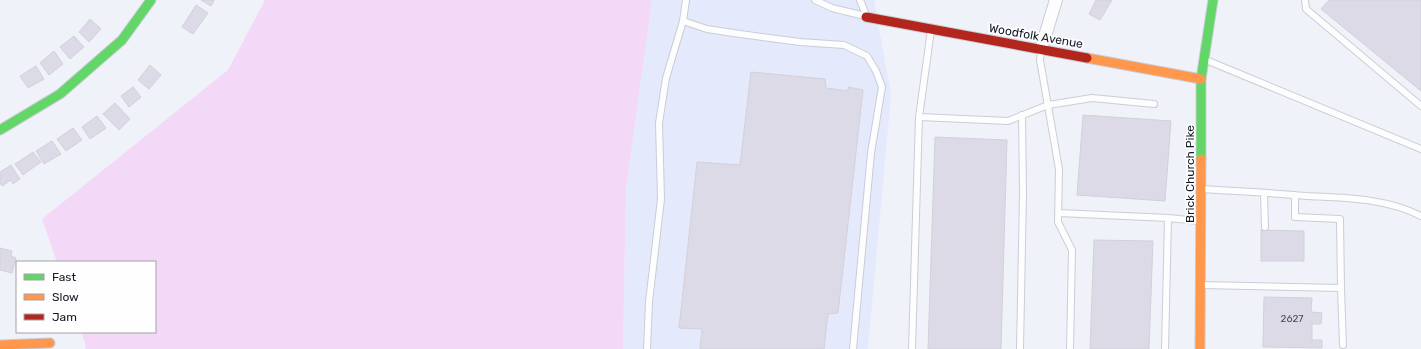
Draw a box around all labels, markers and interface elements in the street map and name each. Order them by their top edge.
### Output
street label: Woodfolk Avenue [988,21,1084,51]
street label: Brick Church Pike [1183,125,1197,223]
legend [16,261,156,333]
text: Fast [52,270,76,284]
text: Slow [52,290,79,304]
text: Jam [52,310,77,324]
house number: 2627 [1281,313,1303,325]

